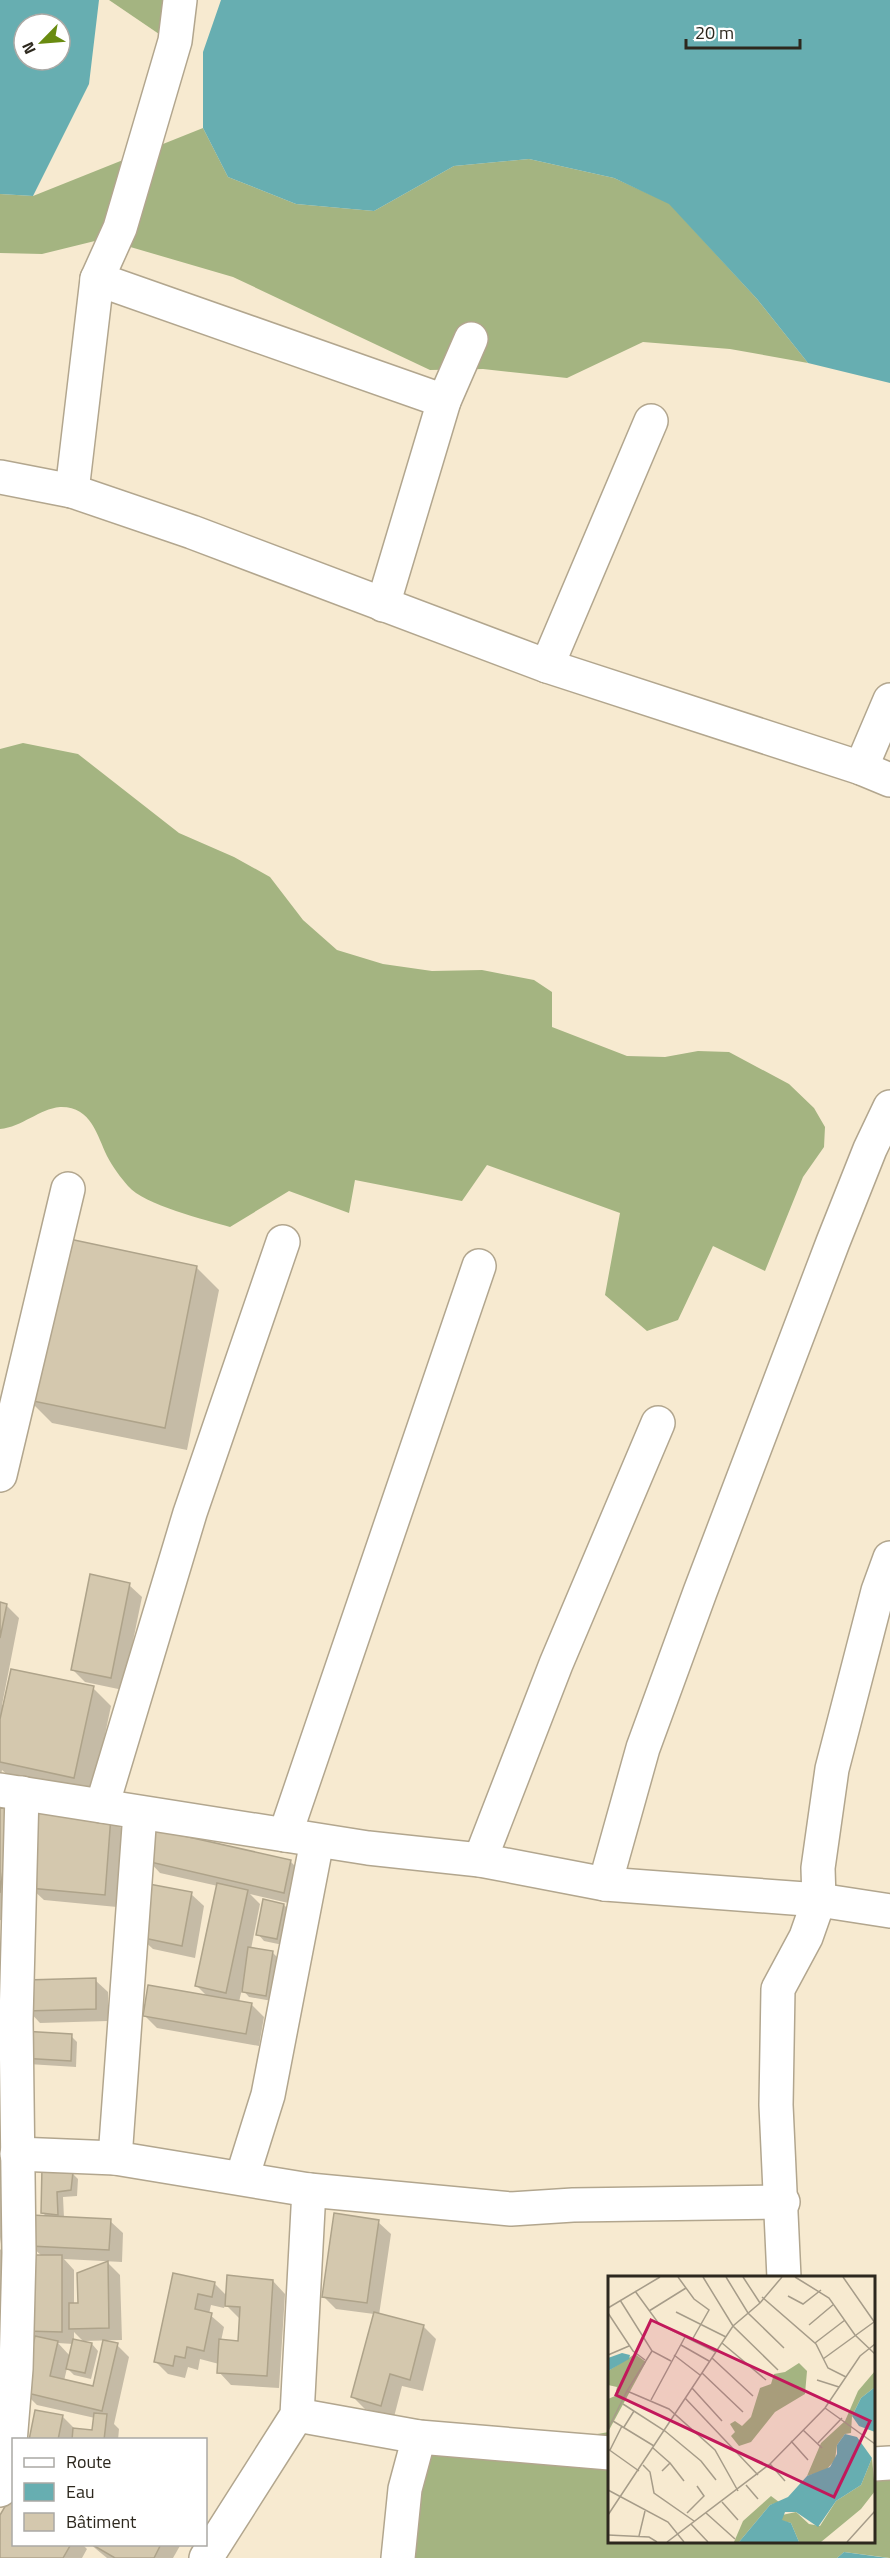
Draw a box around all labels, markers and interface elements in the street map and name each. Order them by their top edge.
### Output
north arrow [12,12,72,72]
scale bar [686,12,800,50]
text: 20 m [695,19,734,46]
text: N [15,38,42,58]
inset map [608,2276,875,2543]
legend [12,2438,207,2546]
text: Route [66,2448,111,2475]
text: Eau [66,2478,95,2505]
text: Bâtiment [66,2508,137,2535]

